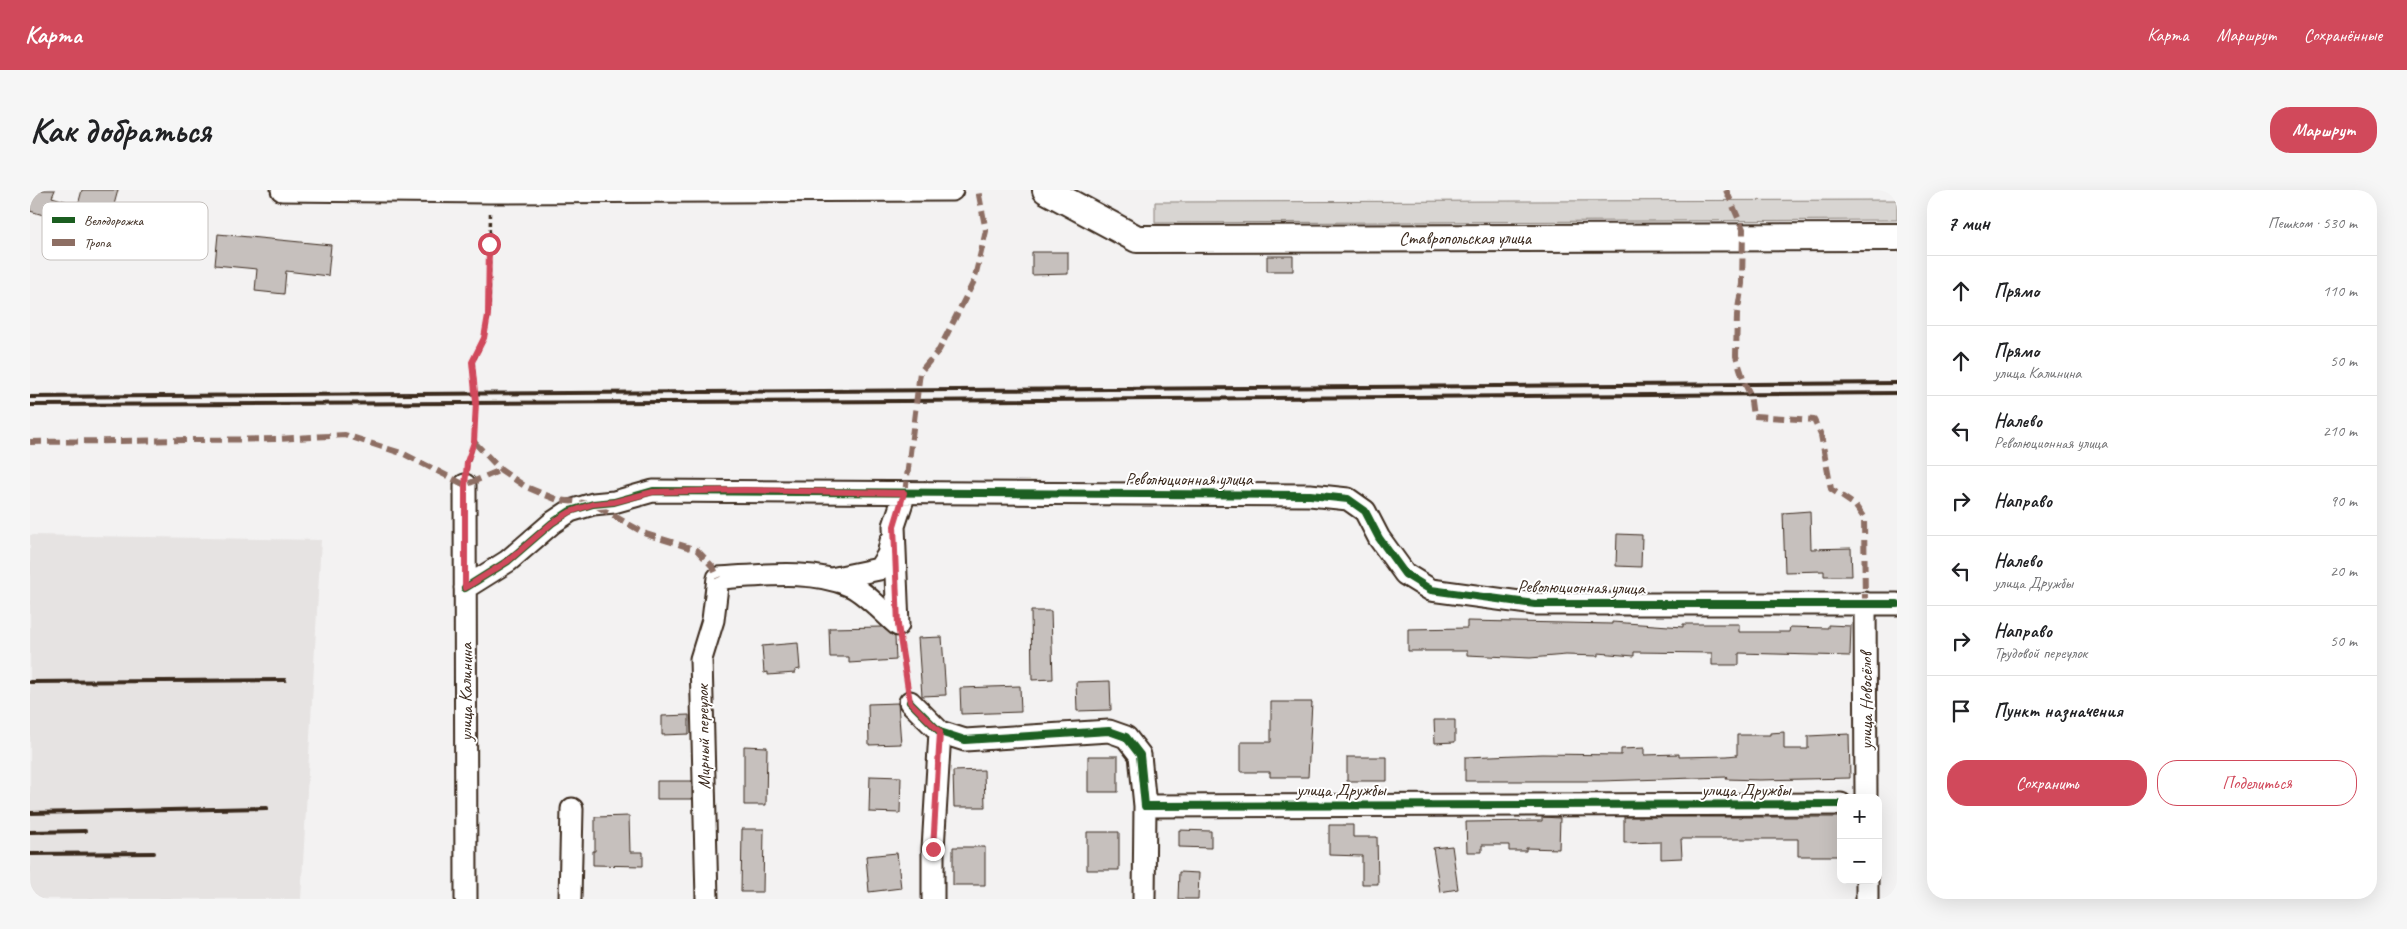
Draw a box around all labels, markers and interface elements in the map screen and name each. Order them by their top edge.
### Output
text: Карта [25,20,82,50]
text: Карта [2147,24,2188,46]
text: Маршрут [2216,24,2276,46]
text: Сохранённые [2304,24,2382,46]
button: Маршрут [2270,107,2377,153]
text: Как добраться [30,108,211,153]
legend [42,202,208,260]
text: 7 мин [1947,210,1990,236]
text: Велодорожка [84,212,145,229]
text: Пешком · 530 m [2268,213,2357,233]
street label: Ставропольская улица [1399,227,1533,249]
route start [478,233,501,256]
text: Тропа [84,234,112,251]
icon: ahead [1947,277,1975,305]
text: Прямо [1994,279,2039,303]
text: 110 m [2323,281,2357,301]
text: Прямо [1994,339,2039,363]
icon: ahead [1947,347,1975,375]
text: 50 m [2330,351,2357,371]
text: улица Калинина [1994,363,2081,383]
text: Налево [1994,409,2042,433]
icon: left [1947,417,1975,445]
text: 210 m [2323,421,2357,441]
text: Революционная улица [1994,433,2107,453]
street label: Революционная улица [1125,468,1254,490]
icon: right [1947,487,1975,515]
text: Направо [1994,489,2052,513]
text: 90 m [2330,491,2357,511]
text: Налево [1994,549,2042,573]
icon: left [1947,557,1975,585]
text: 20 m [2330,561,2357,581]
text: улица Дружбы [1994,573,2073,593]
street label: Революционная улица [1517,575,1646,599]
text: Направо [1994,619,2052,643]
icon: right [1947,627,1975,655]
text: 50 m [2330,631,2357,651]
street label: улица Калинина [455,642,477,742]
text: Трудовой переулок [1994,643,2087,663]
street label: улица Новосёлов [1855,650,1877,751]
street label: Мирный переулок [691,682,715,790]
icon: arrive [1947,697,1975,725]
text: Пункт назначения [1994,699,2123,723]
button: Сохранить [1947,760,2147,806]
button: Поделиться [2157,760,2357,806]
street label: улица Дружбы [1296,779,1387,801]
street label: улица Дружбы [1701,779,1792,801]
map controls [1837,794,1882,884]
button: + [1837,794,1882,839]
route end [922,838,945,861]
button: − [1837,839,1882,884]

